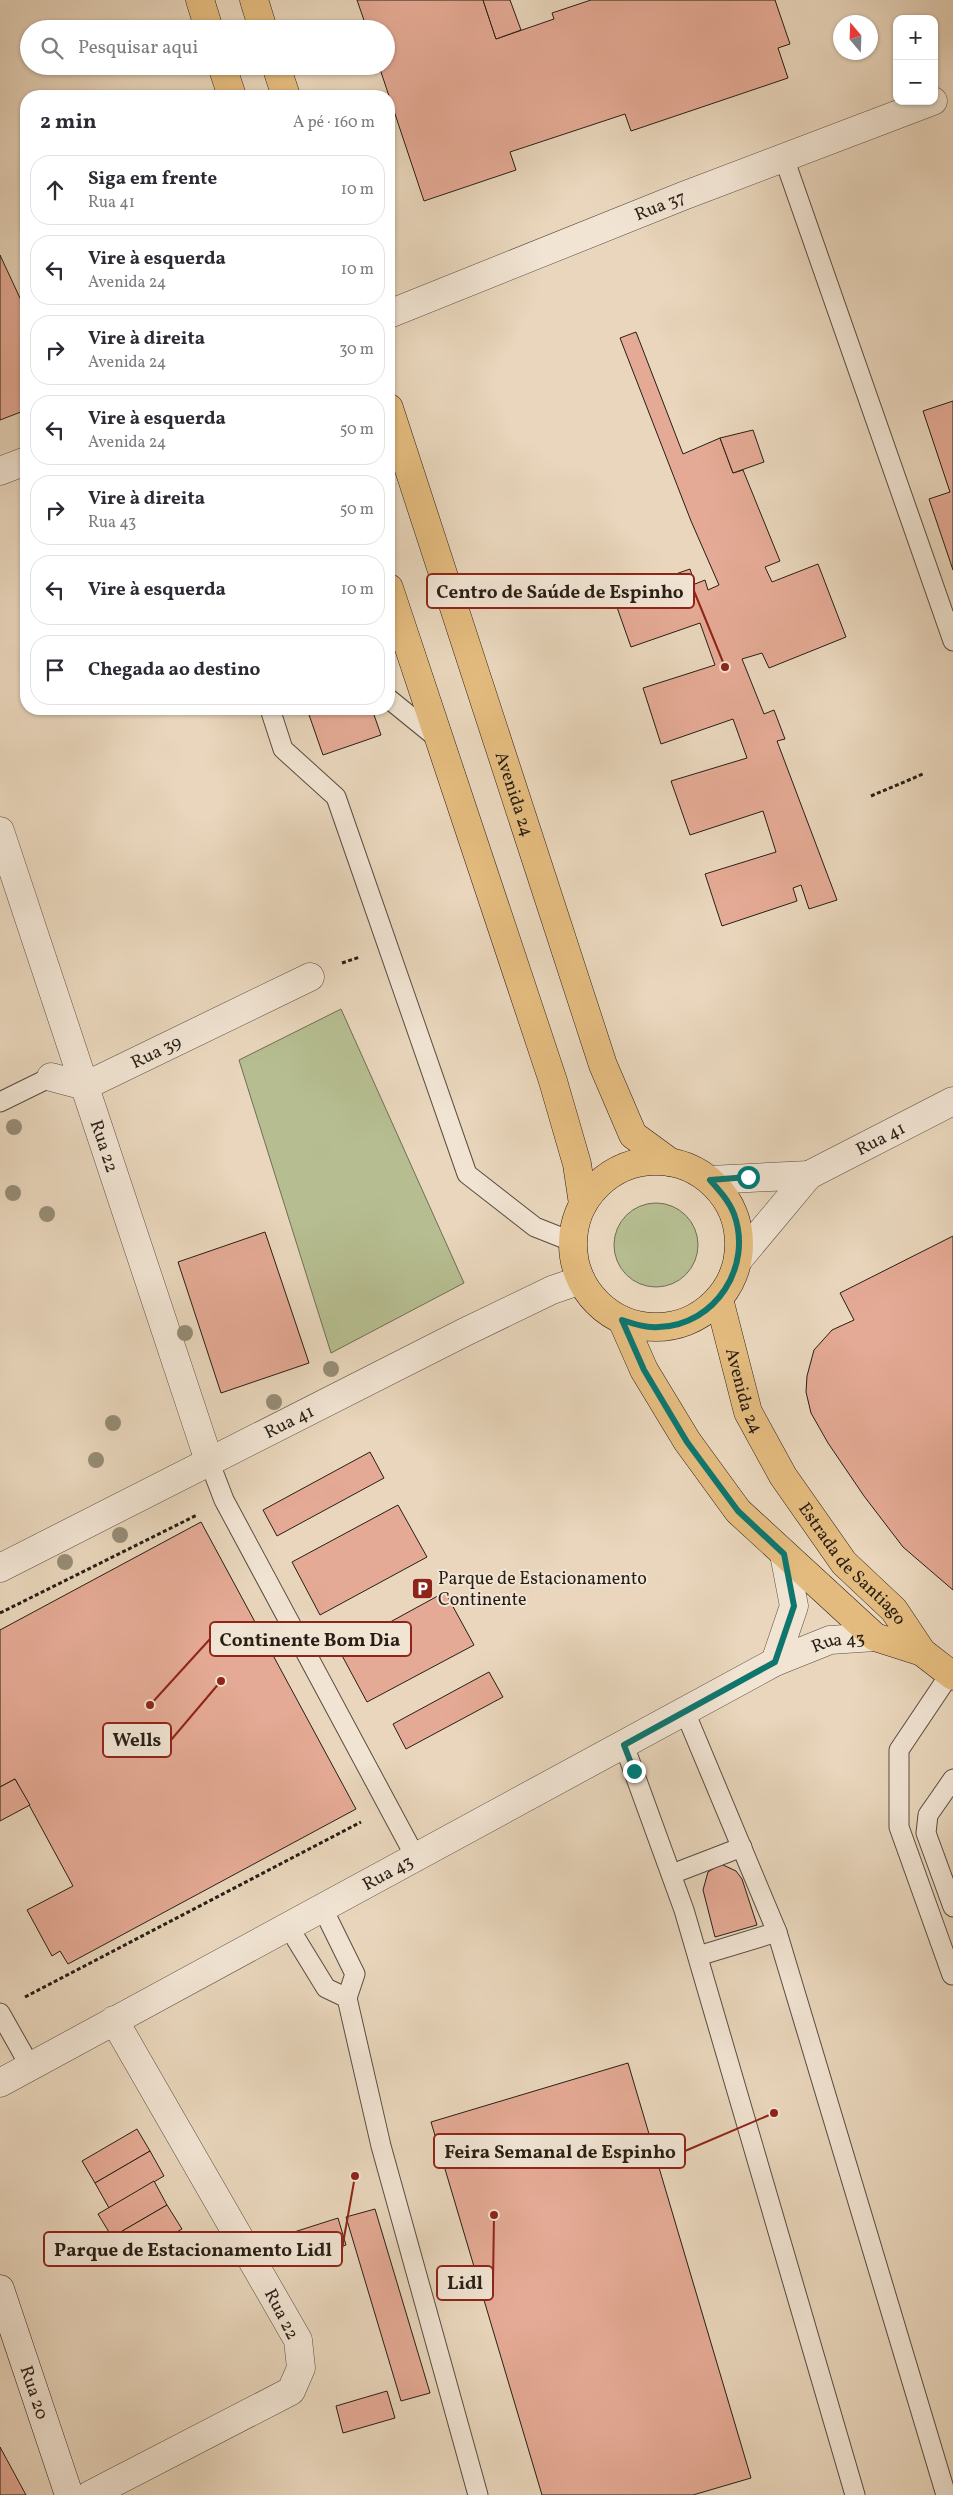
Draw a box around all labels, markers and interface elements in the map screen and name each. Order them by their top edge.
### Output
north arrow [833,15,878,60]
map controls [893,15,938,105]
button: + [893,15,938,60]
search box [20,20,395,75]
icon: search [38,34,66,62]
text: Pesquisar aqui [78,35,198,61]
button: − [893,60,938,105]
text: 2 min [40,108,97,137]
text: A pé · 160 m [293,112,375,134]
text: Siga em frente [88,166,217,192]
icon: ahead [41,176,69,204]
text: 10 m [341,179,374,201]
street label: Rua 37 [631,185,690,228]
text: Rua 41 [88,192,135,214]
text: Vire à esquerda [88,246,226,272]
icon: left [41,256,69,284]
text: 10 m [341,259,374,281]
text: Avenida 24 [88,272,166,294]
text: Vire à direita [88,326,205,352]
icon: right [41,336,69,364]
text: 30 m [339,339,374,361]
text: Avenida 24 [88,352,166,374]
text: Vire à esquerda [88,406,226,432]
icon: left [41,416,69,444]
text: 50 m [340,419,374,441]
text: Avenida 24 [88,432,166,454]
text: Vire à direita [88,486,205,512]
icon: right [41,496,69,524]
text: 50 m [340,499,374,521]
text: Rua 43 [88,512,136,534]
callout: Centro de Saúde de Espinho [427,574,694,608]
icon: left [41,576,69,604]
text: Vire à esquerda [88,577,226,603]
text: 10 m [341,579,374,601]
text: Centro de Saúde de Espinho [436,580,684,606]
icon: arrive [41,656,69,684]
text: Chegada ao destino [88,657,260,683]
street label: Avenida 24 [488,749,539,840]
street label: Rua 39 [127,1030,186,1076]
street label: Rua 41 [852,1116,910,1163]
street label: Rua 22 [83,1117,124,1176]
route start [737,1166,760,1189]
street label: Avenida 24 [718,1346,768,1438]
street label: Rua 41 [260,1400,319,1446]
street label: Estrada de Santiago [791,1498,912,1631]
place label: Parque de Estacionamento Continente [438,1567,647,1613]
parking icon: Parque de Estacionamento Continente [410,1576,434,1600]
callout: Continente Bom Dia [210,1622,411,1656]
street label: Rua 43 [808,1627,866,1660]
text: Continente Bom Dia [220,1628,400,1654]
callout: Wells [103,1723,171,1757]
text: Wells [113,1728,162,1754]
route end [623,1760,646,1783]
street label: Rua 43 [358,1850,418,1898]
callout: Feira Semanal de Espinho [434,2134,685,2168]
text: Feira Semanal de Espinho [444,2140,676,2166]
callout: Parque de Estacionamento Lidl [44,2232,342,2266]
text: Parque de Estacionamento Lidl [54,2238,332,2264]
callout: Lidl [437,2266,493,2300]
text: Lidl [447,2271,483,2297]
street label: Rua 22 [257,2285,304,2345]
street label: Rua 20 [13,2363,54,2423]

